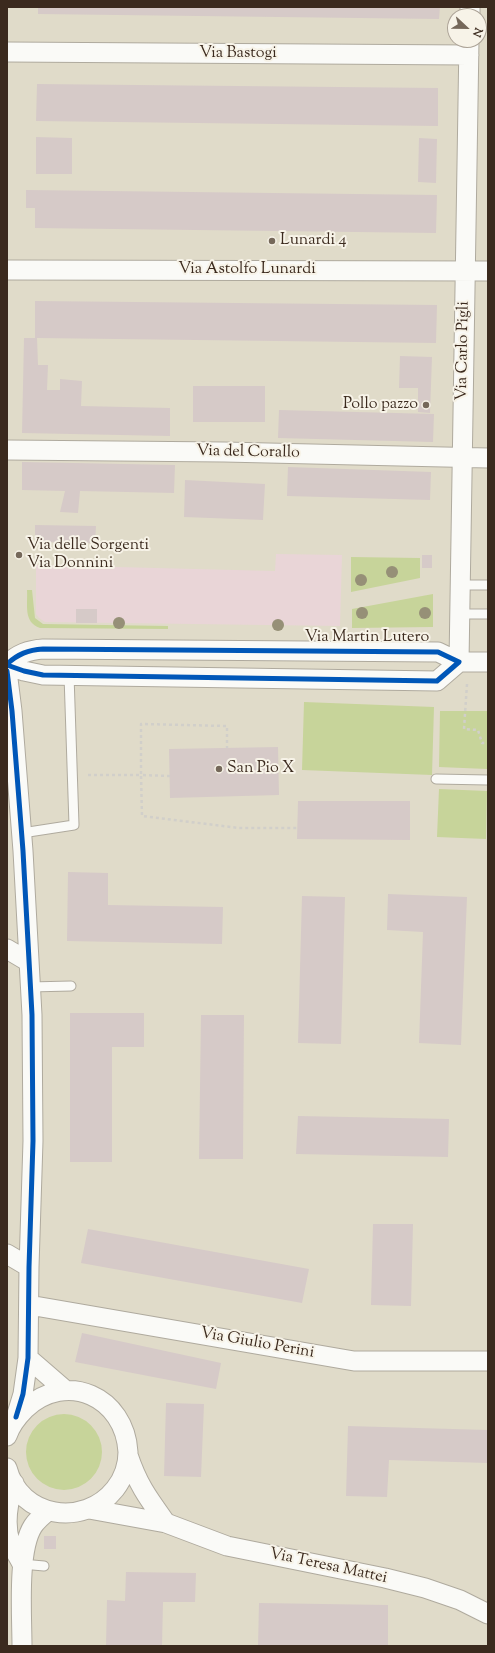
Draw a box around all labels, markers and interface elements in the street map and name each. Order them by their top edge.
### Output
north arrow [447,8,487,48]
text: N [468,25,486,39]
street label: Via Bastogi [199,44,277,64]
place label: Lunardi 4 [280,231,347,251]
marker: Lunardi 4 [267,236,277,246]
street label: Via Astolfo Lunardi [178,260,316,280]
street label: Via Carlo Pigli [454,301,474,401]
place label: Pollo pazzo [343,395,418,415]
marker: Pollo pazzo [421,400,431,410]
street label: Via del Corallo [196,442,300,464]
place label: Via delle Sorgenti Via Donnini [27,536,149,574]
marker: Via delle Sorgenti Via Donnini [14,550,24,560]
street label: Via Martin Lutero [305,628,429,648]
place label: San Pio X [227,759,294,779]
marker: San Pio X [214,764,224,774]
street label: Via Giulio Perini [198,1325,316,1363]
street label: Via Teresa Mattei [267,1545,389,1589]

